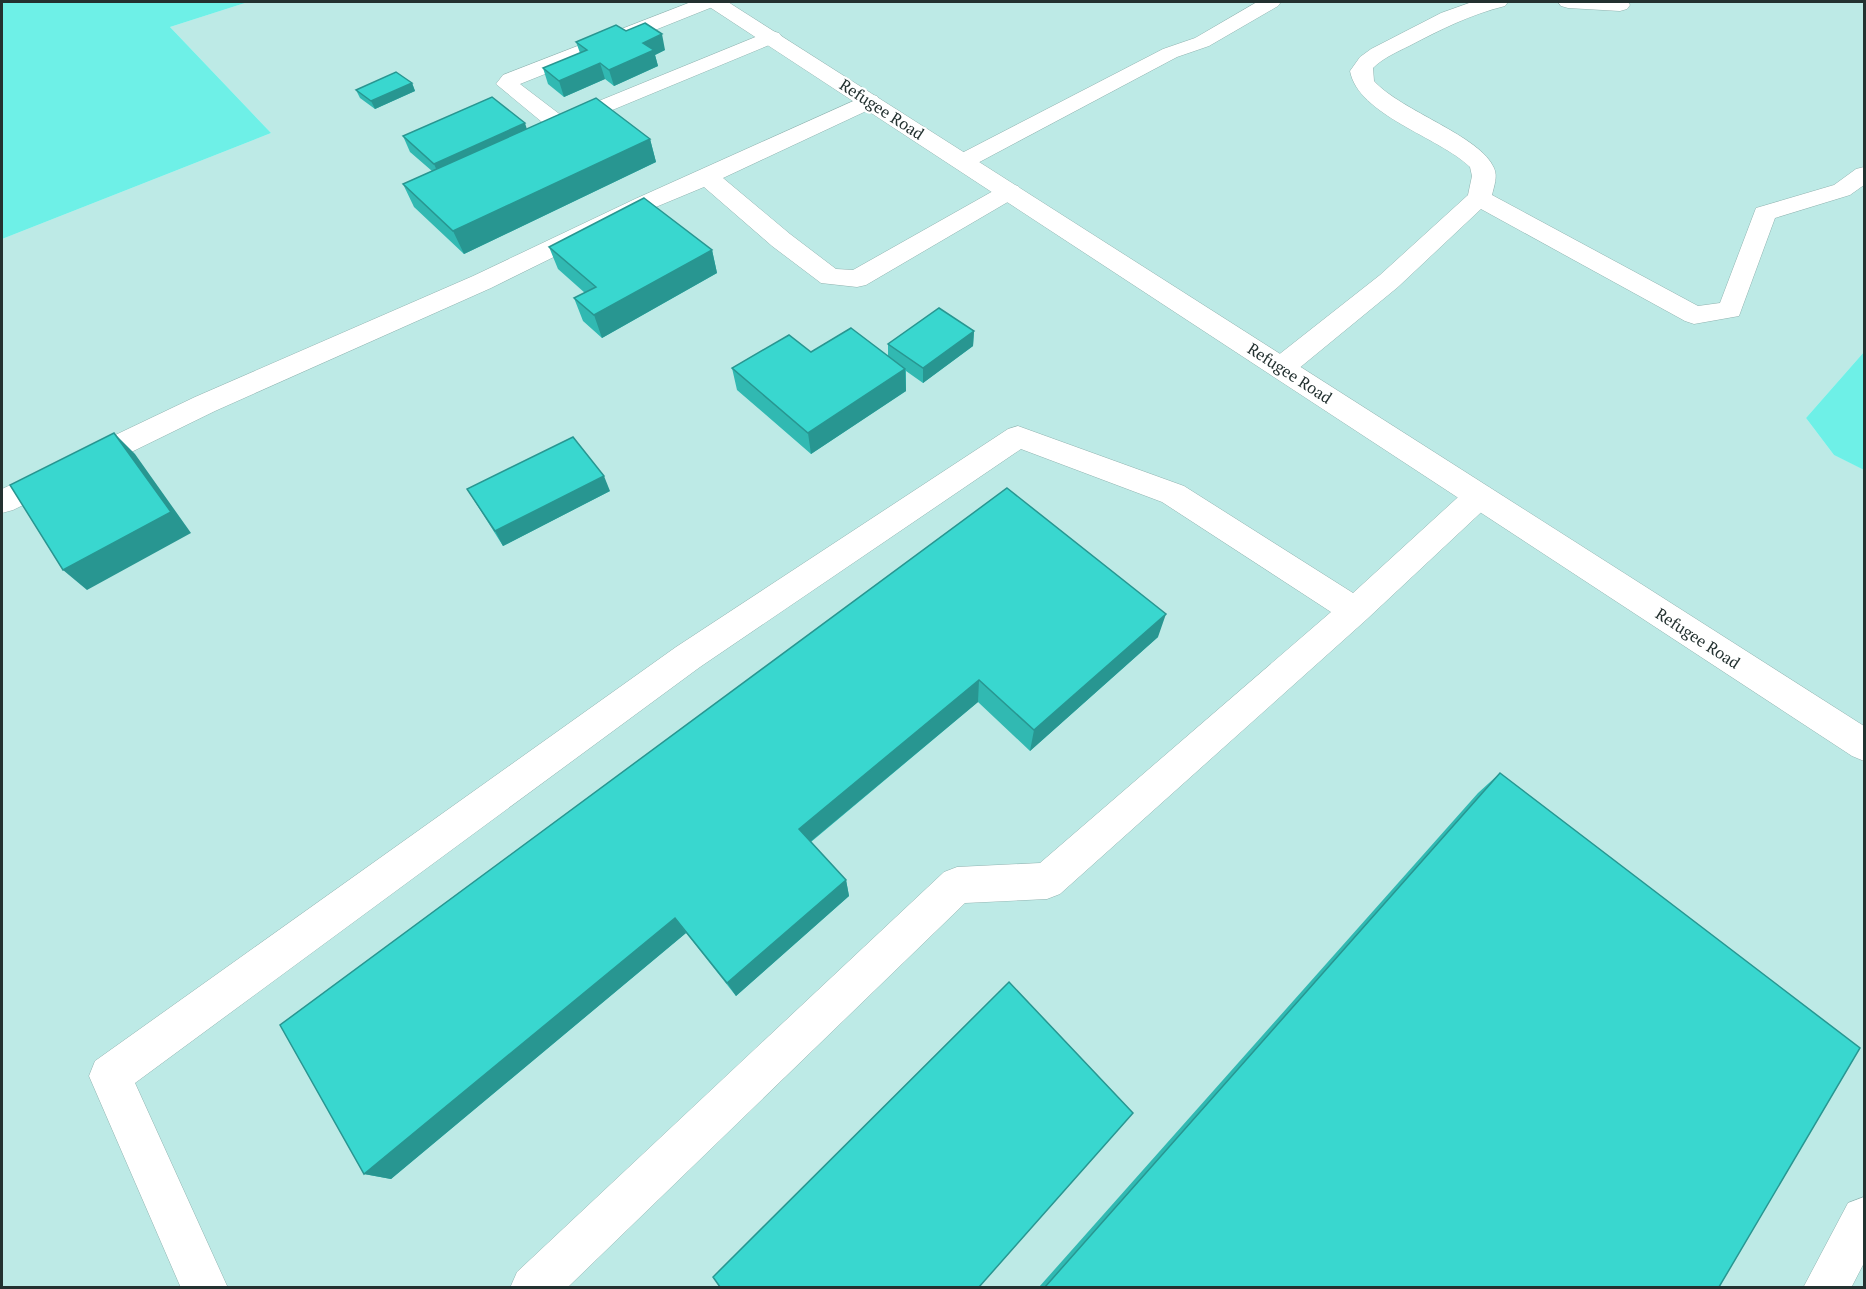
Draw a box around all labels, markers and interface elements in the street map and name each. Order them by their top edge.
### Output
street label: Refugee Road [835,73,929,145]
street label: Refugee Road [1243,337,1337,409]
street label: Refugee Road [1651,602,1745,674]

